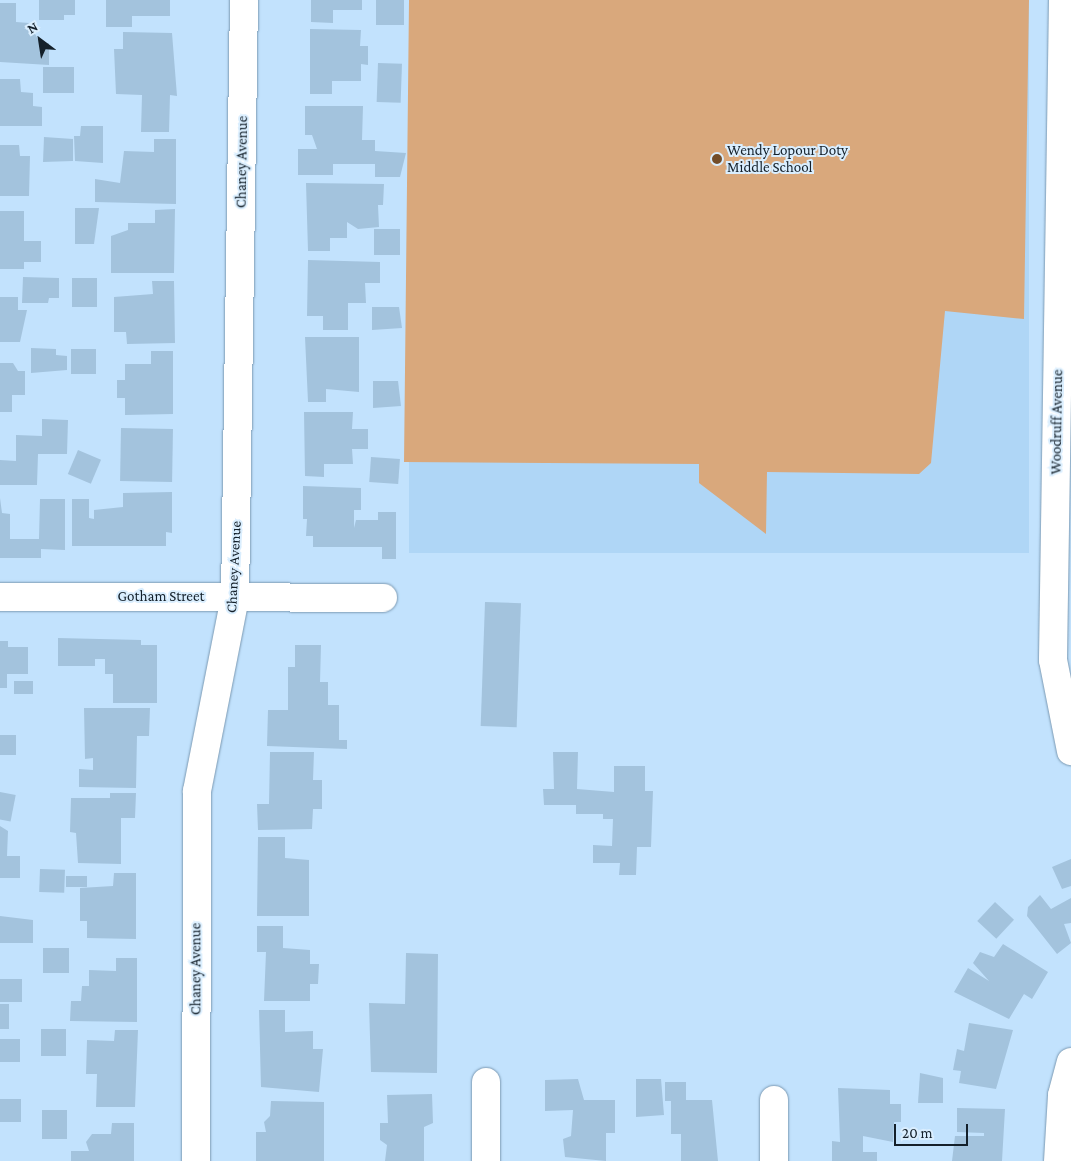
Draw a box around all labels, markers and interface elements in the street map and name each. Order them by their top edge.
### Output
north arrow [15,15,65,65]
text: N [24,18,40,36]
street label: Chaney Avenue [232,116,252,208]
place label: Wendy Lopour Doty Middle School [727,141,848,176]
marker: Wendy Lopour Doty Middle School [711,153,723,165]
street label: Woodruff Avenue [1047,369,1067,475]
street label: Chaney Avenue [223,520,245,614]
street label: Gotham Street [118,588,204,606]
street label: Chaney Avenue [187,923,205,1015]
scale bar [896,1114,970,1146]
text: 20 m [902,1125,933,1141]

